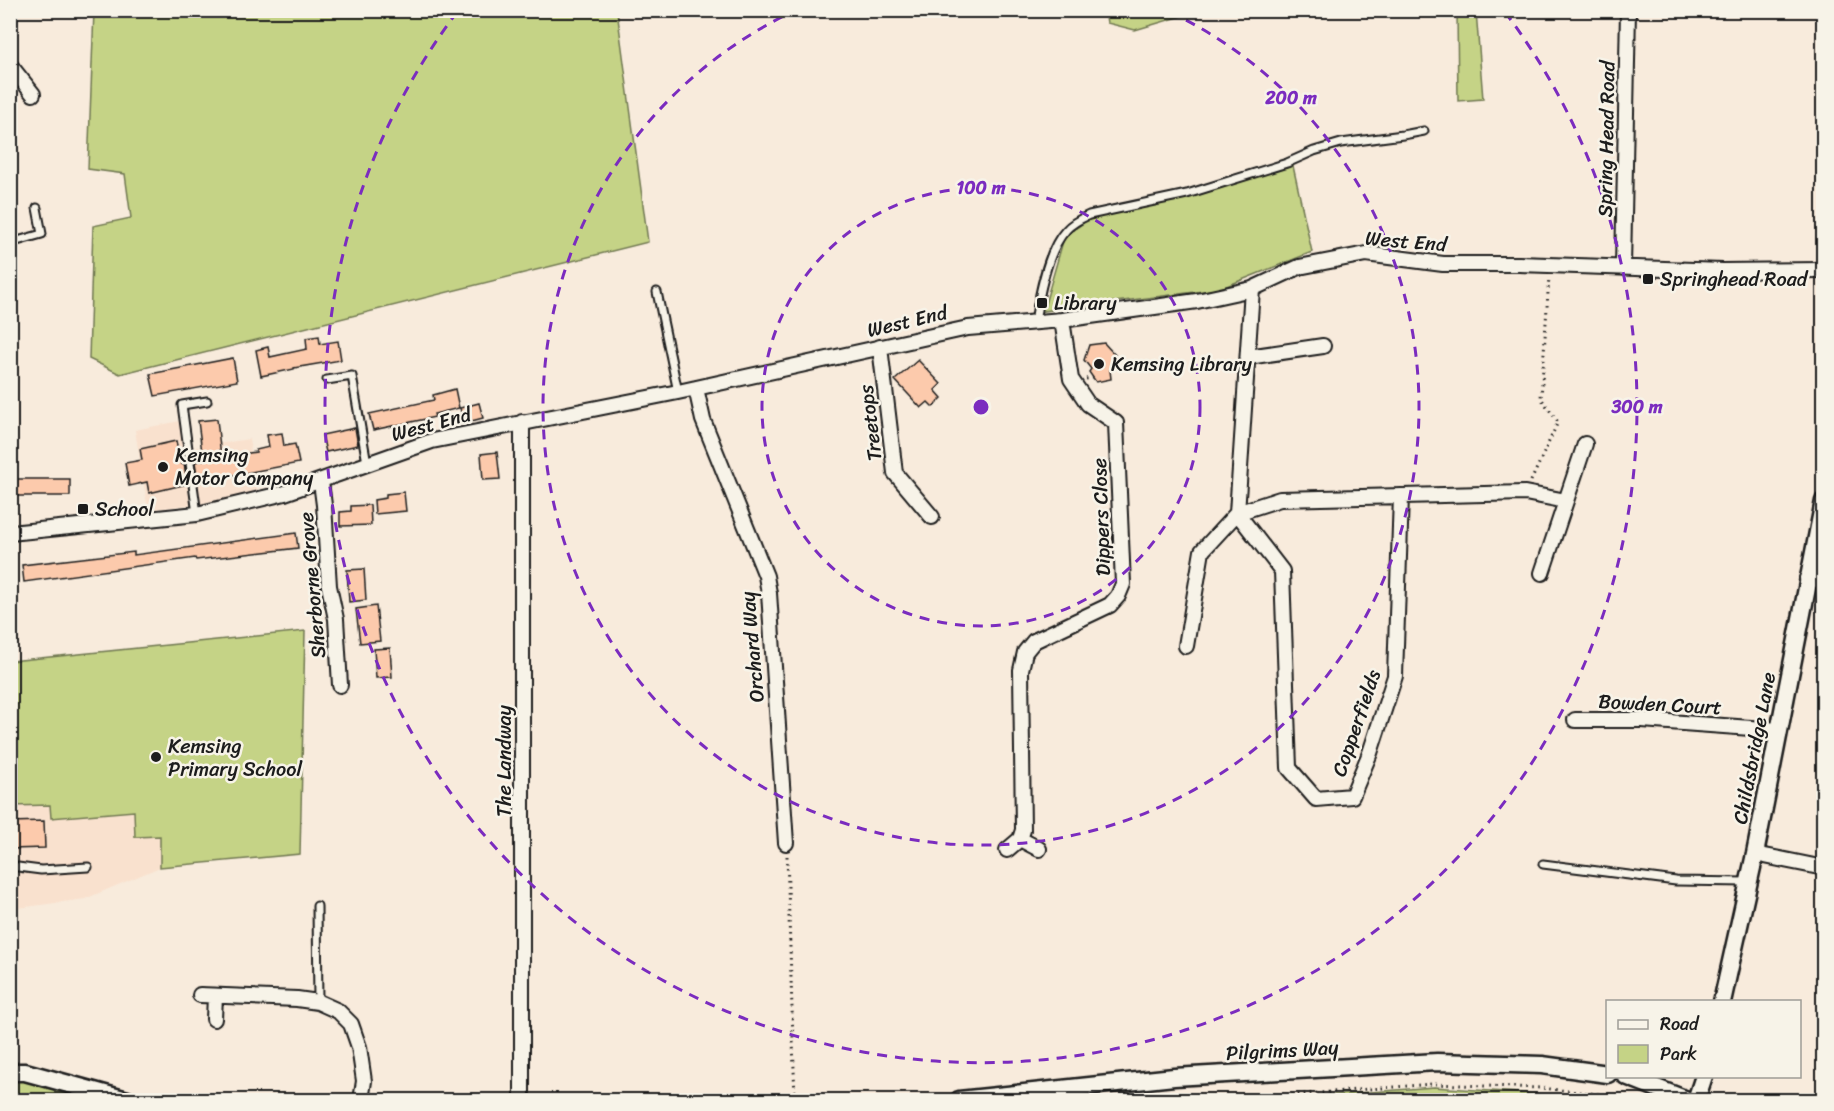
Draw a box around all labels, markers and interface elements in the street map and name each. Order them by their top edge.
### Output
street label: Spring Head Road [1588,59,1625,217]
text: 200 m [1264,82,1317,114]
text: 100 m [957,172,1006,204]
street label: West End [1364,221,1449,263]
place label: Springhead Road [1660,262,1809,297]
marker: Springhead Road [1641,272,1655,286]
place label: Library [1054,286,1117,321]
street label: West End [864,295,952,348]
marker: Library [1035,296,1049,310]
place label: Kemsing Library [1111,347,1253,382]
marker: Kemsing Library [1092,357,1106,371]
street label: Treetops [848,382,893,463]
text: 300 m [1610,391,1663,423]
street label: West End [387,397,476,452]
centre of rings [971,397,991,417]
place label: Kemsing Motor Company [175,438,314,496]
street label: Dippers Close [1082,457,1121,577]
marker: Kemsing Motor Company [156,460,170,474]
place label: School [95,492,154,527]
marker: School [76,502,90,516]
street label: Sherborne Grove [289,510,336,659]
street label: Orchard Way [730,589,775,704]
street label: Copperfields [1322,664,1391,781]
street label: Childsbridge Lane [1723,669,1786,827]
street label: Bowden Court [1597,684,1723,725]
street label: The Landway [487,704,522,817]
place label: Kemsing Primary School [168,729,303,787]
marker: Kemsing Primary School [149,750,163,764]
legend [1606,1000,1801,1078]
text: Road [1660,1008,1700,1040]
street label: Pilgrims Way [1225,1030,1340,1071]
text: Park [1660,1038,1697,1070]

